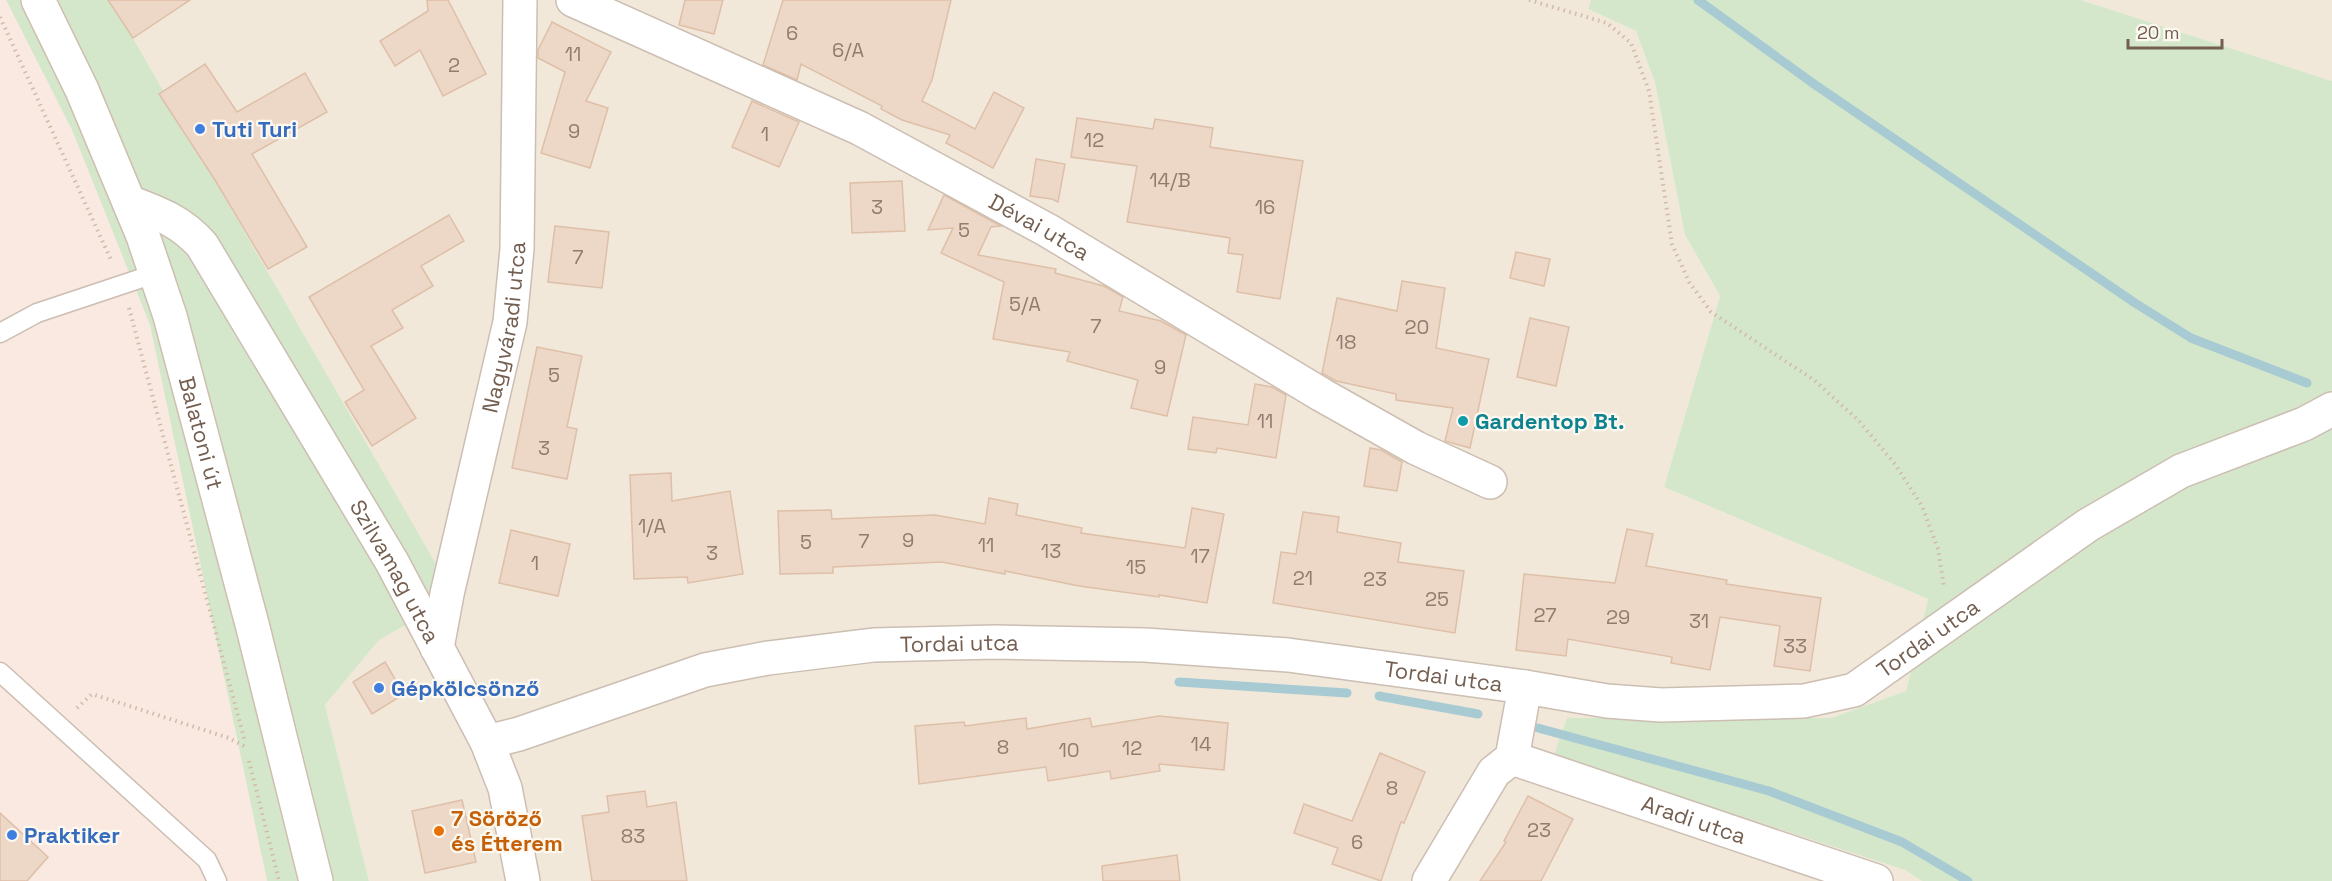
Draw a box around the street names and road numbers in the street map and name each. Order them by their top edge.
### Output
street label: Dévai utca [984,187,1095,267]
street label: Nagyváradi utca [475,241,531,416]
street label: Balatoni út [173,373,230,493]
street label: Szilvamag utca [344,494,446,648]
street label: Tordai utca [1871,592,1985,684]
street label: Tordai utca [899,628,1020,658]
street label: Tordai utca [1383,654,1505,698]
street label: Aradi utca [1638,789,1750,850]

